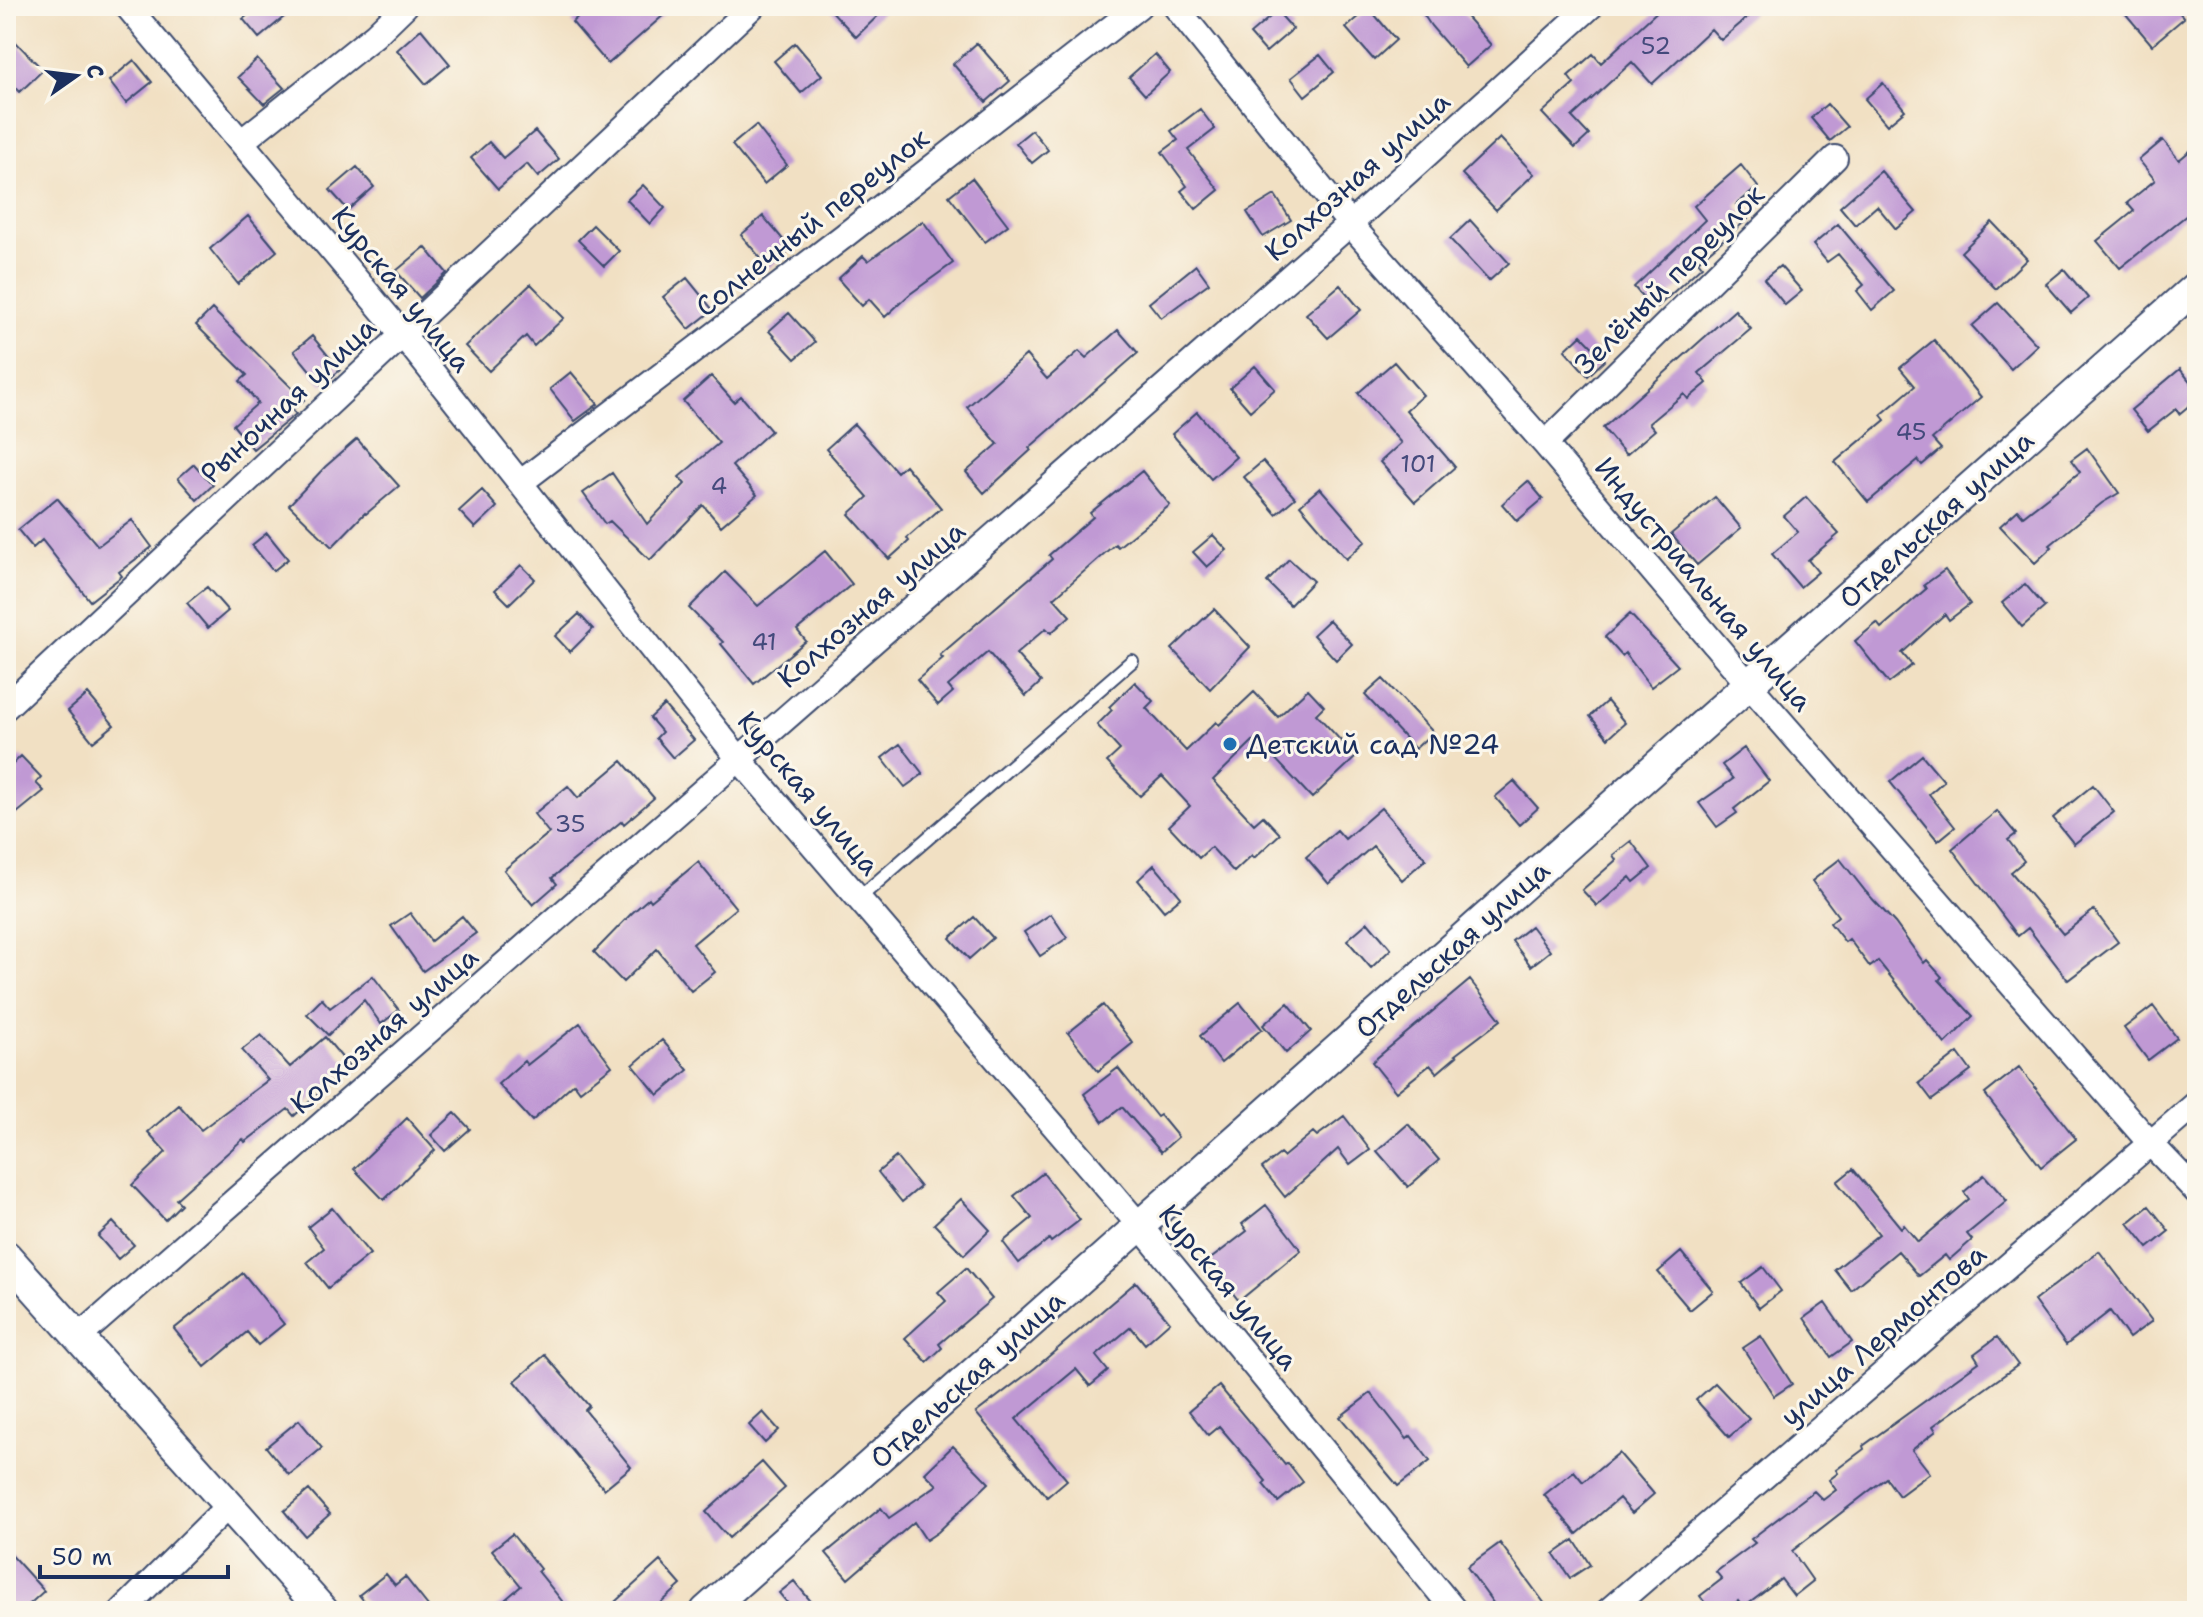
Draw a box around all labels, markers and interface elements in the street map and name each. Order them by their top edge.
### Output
house number: 52 [1641,30,1671,62]
north arrow [36,36,116,116]
text: С [79,61,111,81]
street label: Колхозная улица [1256,82,1458,270]
street label: Солнечный переулок [687,119,937,325]
street label: Зелёный переулок [1566,176,1772,382]
street label: Курская улица [323,198,481,380]
street label: Рыночная улица [192,308,384,492]
house number: 45 [1896,416,1926,448]
street label: Отдельская улица [1830,421,2042,617]
house number: 101 [1400,448,1436,480]
street label: Индустриальная улица [1586,449,1822,719]
house number: 4 [711,470,727,502]
street label: Колхозная улица [769,512,973,696]
house number: 41 [751,626,777,658]
street label: Курская улица [729,703,889,883]
place label: Детский сад №24 [1246,725,1499,763]
marker: Детский сад №24 [1221,735,1239,753]
house number: 35 [555,808,585,840]
street label: Отдельская улица [1346,851,1558,1047]
street label: Колхозная улица [282,938,486,1122]
street label: Курская улица [1150,1196,1308,1378]
street label: улица Лермонтова [1772,1235,1994,1435]
street label: Отдельская улица [861,1281,1073,1477]
scale bar [40,1529,228,1579]
text: 50 m [52,1541,112,1573]

